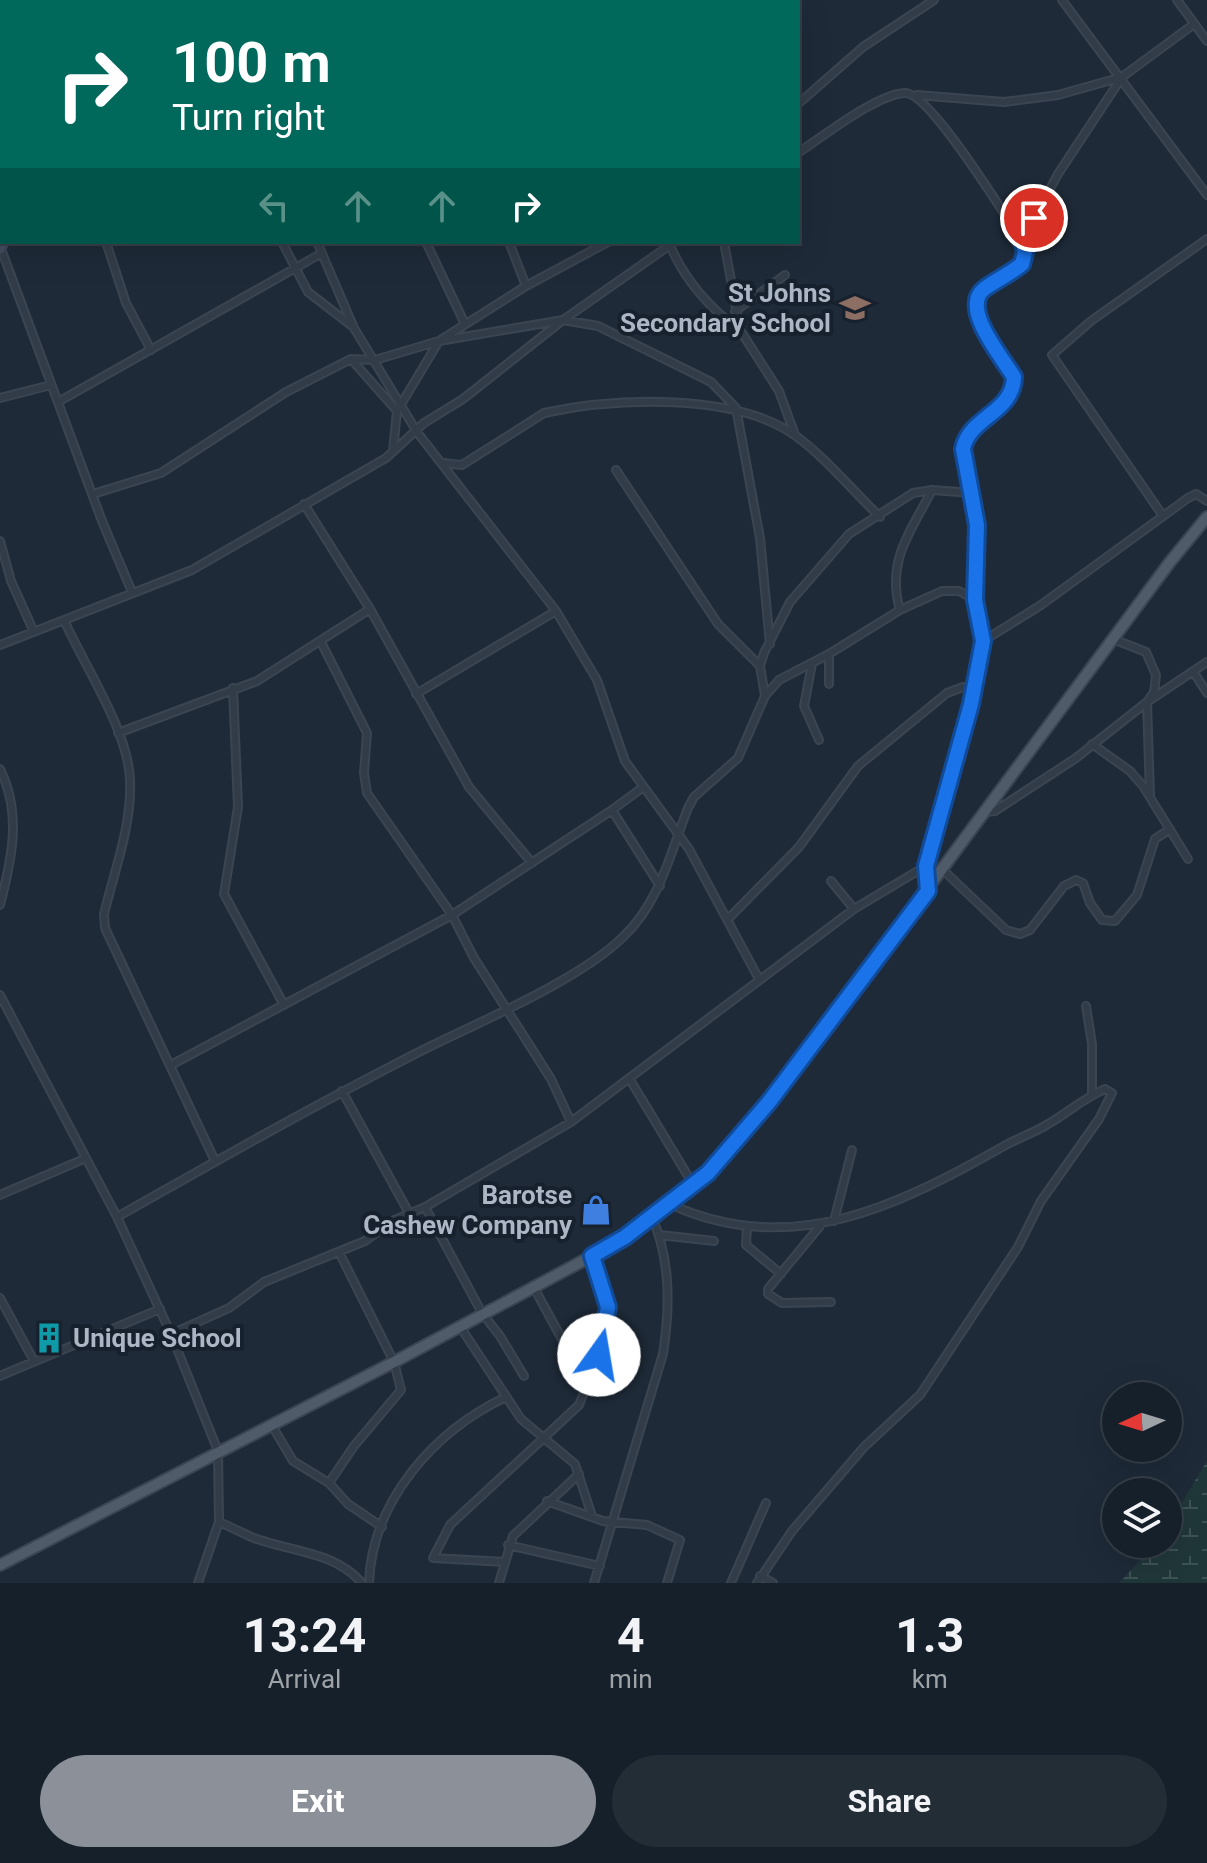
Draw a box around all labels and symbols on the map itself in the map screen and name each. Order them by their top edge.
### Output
pin [1000,184,1068,252]
place label: St Johns Secondary School [620,278,831,338]
school or university icon: St Johns Secondary School [838,291,872,325]
place label: Barotse Cashew Company [363,1180,573,1240]
shop icon: Barotse Cashew Company [579,1193,613,1227]
position arrow [557,1313,641,1397]
building icon: Unique School [32,1321,66,1355]
place label: Unique School [73,1323,242,1353]
north arrow [1102,1382,1182,1462]

